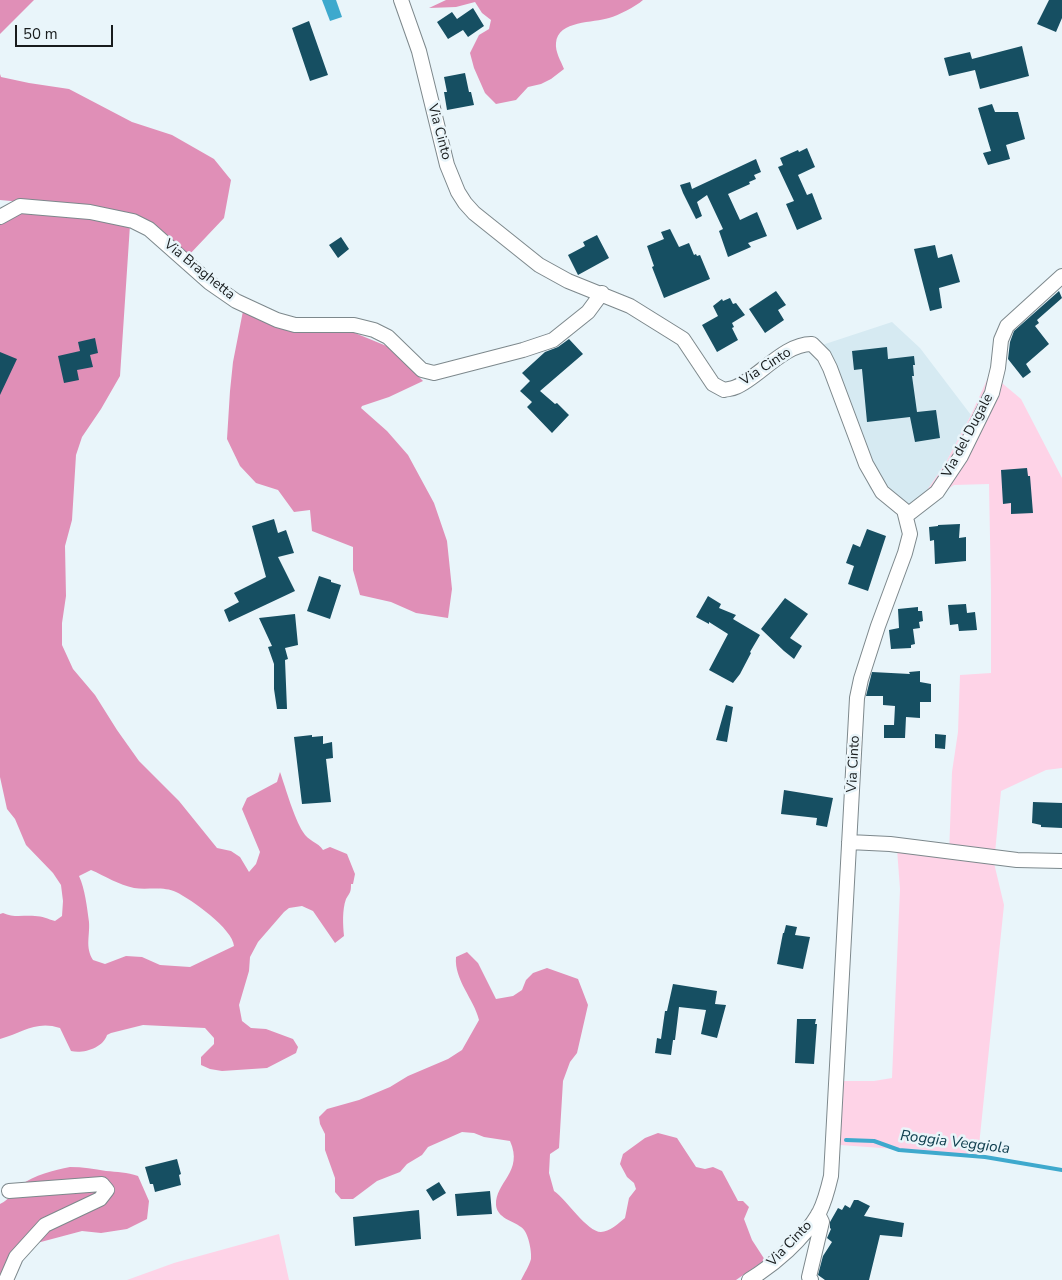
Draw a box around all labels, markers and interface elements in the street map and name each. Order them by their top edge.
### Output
scale bar [18,15,115,47]
text: 50 m [23,24,58,44]
street label: Via Cinto [423,102,455,162]
street label: Via Braghetta [160,236,238,304]
street label: Via Cinto [737,344,795,390]
street label: Via del Dugale [939,391,997,481]
street label: Via Cinto [844,735,864,793]
water label: Roggia Veggiola [899,1127,1011,1159]
street label: Via Cinto [764,1218,816,1270]

